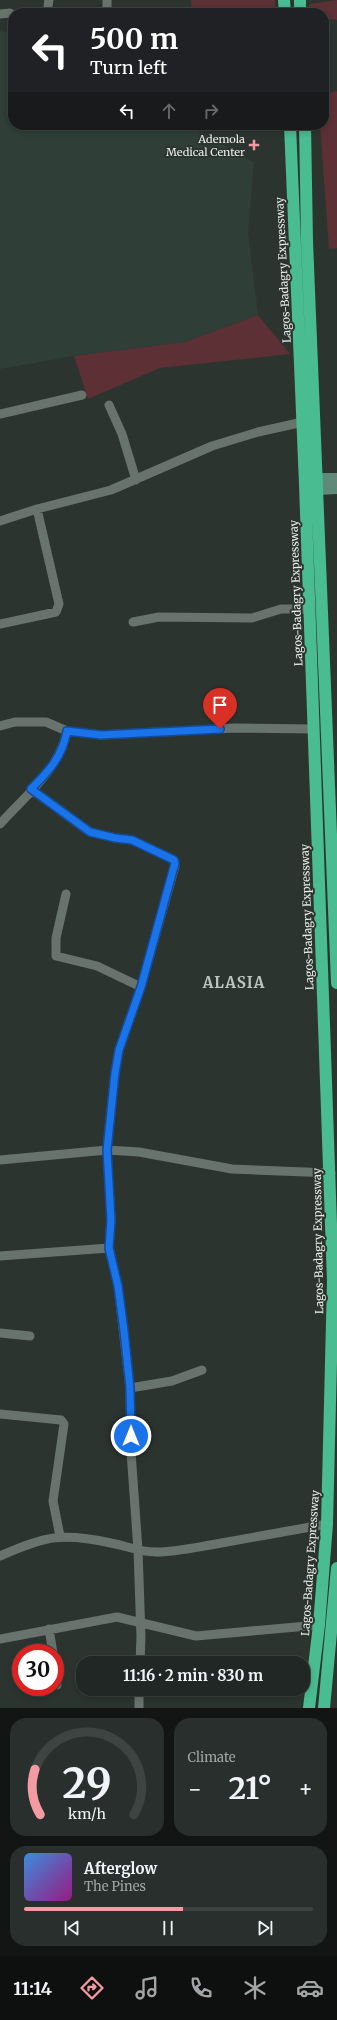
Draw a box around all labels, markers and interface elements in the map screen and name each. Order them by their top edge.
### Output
text: 500 m [90,21,178,57]
icon: left [24,24,76,76]
text: Turn left [90,56,167,79]
icon: left [116,100,138,122]
icon: ahead [158,100,180,122]
icon: right [200,100,222,122]
place label: Ademola Medical Center [166,132,245,159]
marker: Ademola Medical Center [248,139,260,151]
street label: Lagos-Badagry Expressway [272,196,294,343]
street label: Lagos-Badagry Expressway [286,519,306,666]
pin [203,688,237,729]
icon: arrive [209,694,231,716]
street label: Lagos-Badagry Expressway [297,843,317,990]
district label: ALASIA [202,973,265,992]
street label: Lagos-Badagry Expressway [310,1167,326,1314]
position arrow [110,1415,152,1457]
street label: Lagos-Badagry Expressway [298,1489,322,1636]
speed limit sign: 30 [12,1644,64,1696]
text: 11:16 · 2 min · 830 m [123,1666,263,1685]
text: Climate [188,1749,236,1766]
text: 29 [62,1757,111,1809]
text: 21° [229,1769,272,1807]
text: − [188,1775,202,1803]
text: + [298,1775,313,1803]
text: km/h [68,1805,106,1823]
text: Afterglow [84,1859,157,1878]
text: The Pines [84,1878,146,1895]
icon: previous [61,1917,83,1939]
icon: pause [157,1917,179,1939]
icon: next [254,1917,276,1939]
icon: directions [78,1974,106,2002]
icon: music [133,1974,161,2002]
icon: phone [187,1974,215,2002]
icon: climate [241,1974,269,2002]
icon: car [296,1974,324,2002]
text: 11:14 [13,1977,52,2000]

